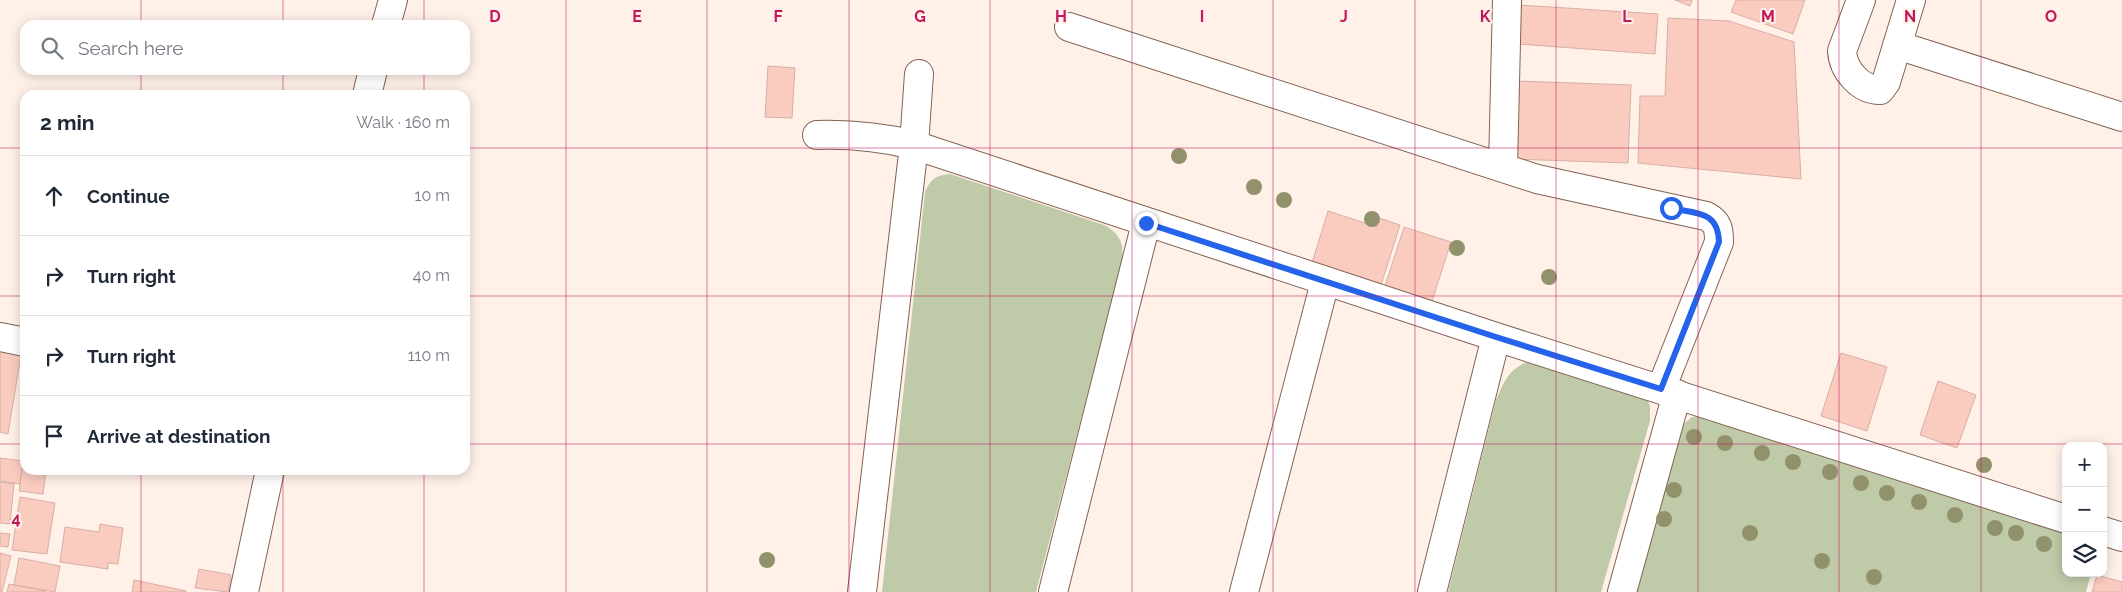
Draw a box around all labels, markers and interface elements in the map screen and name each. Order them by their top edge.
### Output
text: D [489,7,501,26]
text: E [632,7,642,26]
text: F [773,7,783,26]
text: G [914,7,926,26]
text: H [1055,7,1067,26]
text: I [1200,7,1204,26]
text: J [1340,7,1348,26]
text: K [1480,7,1491,26]
text: L [1622,7,1632,26]
text: M [1761,7,1775,26]
text: N [1904,7,1916,26]
text: O [2045,7,2057,26]
search box [20,20,470,75]
icon: search [38,34,66,62]
text: Search here [78,37,184,59]
text: 2 min [40,110,94,135]
text: Walk · 160 m [356,113,450,132]
icon: ahead [40,182,68,210]
text: Continue [87,185,170,207]
text: 10 m [415,186,450,205]
route start [1660,197,1683,220]
route end [1135,212,1158,235]
icon: right [40,262,68,290]
text: Turn right [87,265,176,287]
text: 40 m [413,266,450,285]
icon: right [40,342,68,370]
text: Turn right [87,345,176,367]
text: 110 m [408,346,450,365]
icon: arrive [40,422,68,450]
text: Arrive at destination [87,425,271,447]
map controls [2062,442,2107,577]
button: + [2062,442,2107,487]
button: − [2062,487,2107,532]
text: 4 [11,509,21,528]
button: layers [2062,532,2107,577]

